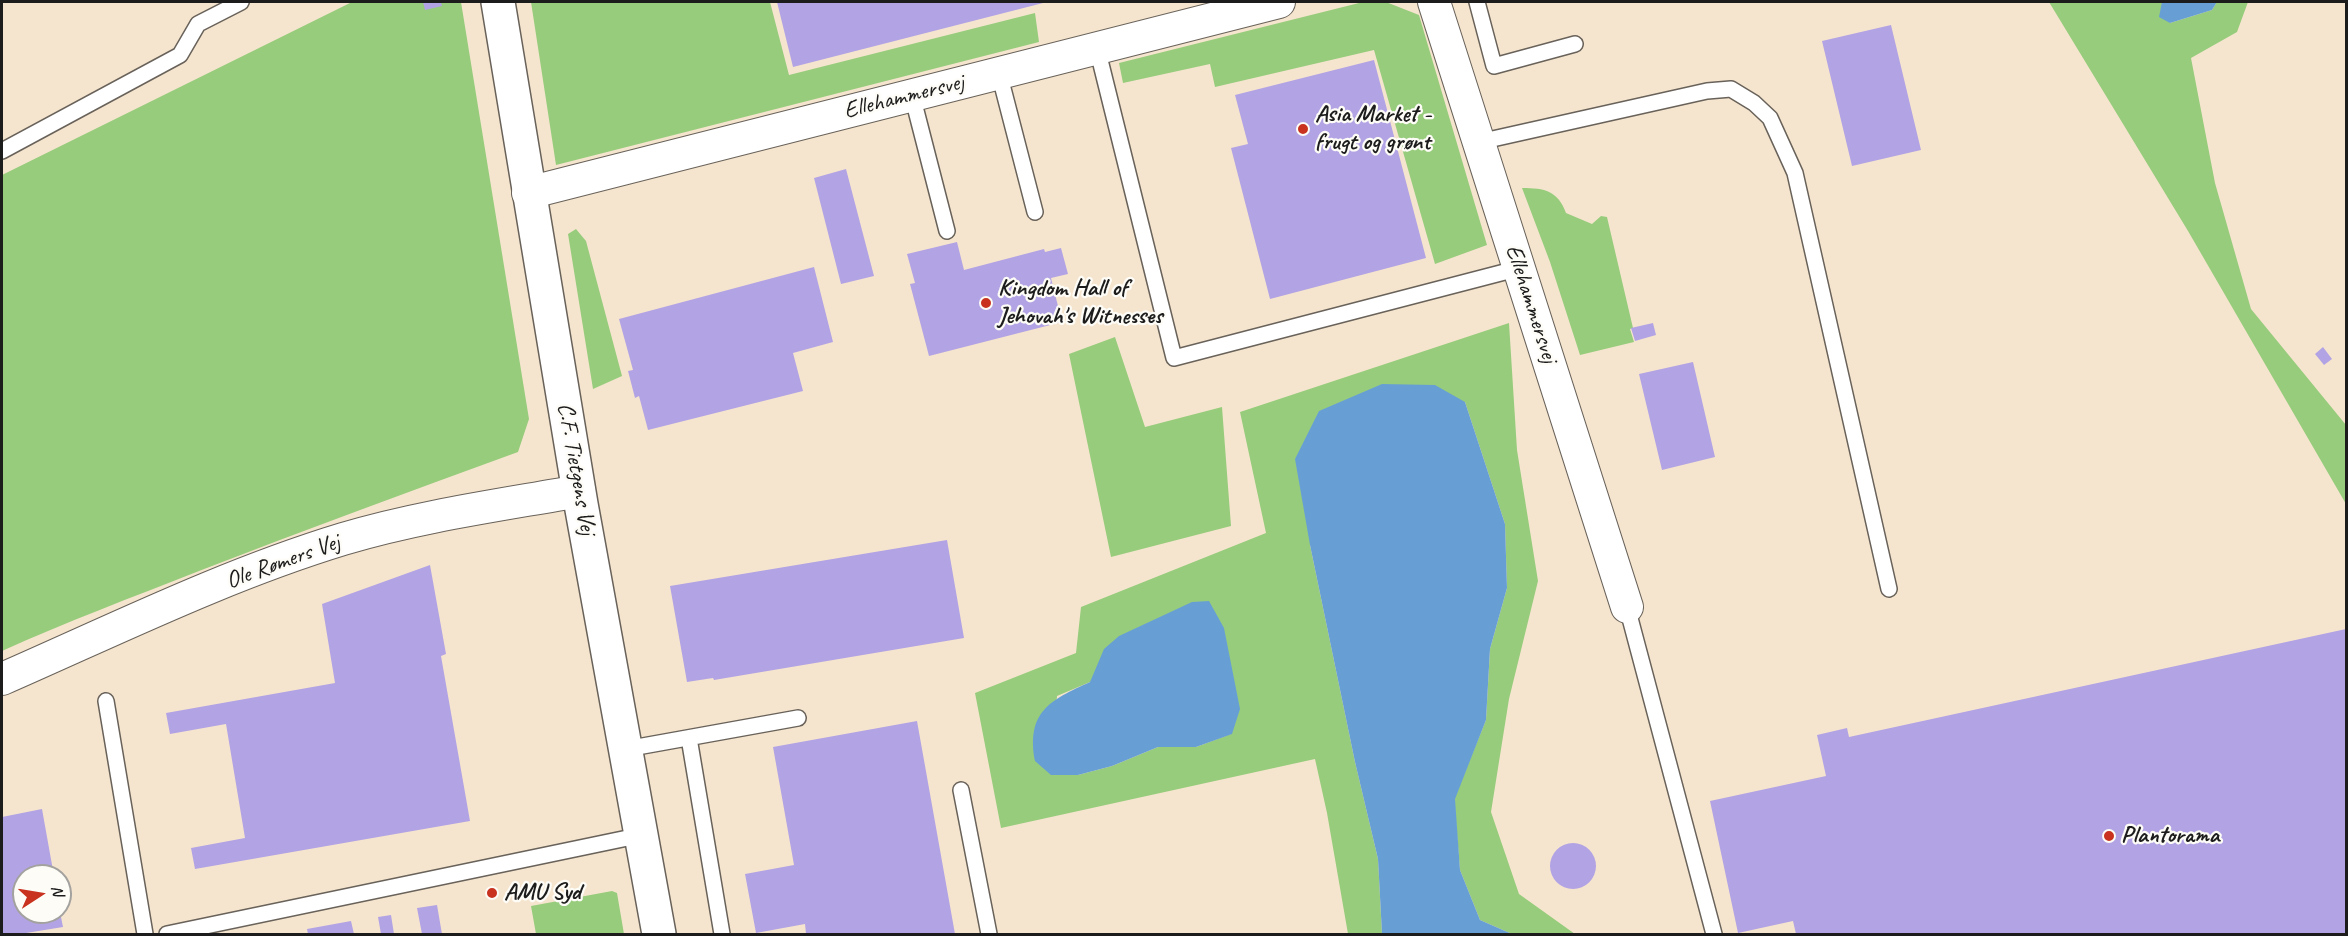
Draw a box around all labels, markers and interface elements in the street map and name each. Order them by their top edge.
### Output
street label: Ellehammersvej [841,68,967,126]
place label: Asia Market - frugt og grønt [1315,101,1431,157]
marker: Asia Market - frugt og grønt [1296,122,1310,136]
street label: Ellehammersvej [1498,241,1564,367]
place label: Kingdom Hall of Jehovah's Witnesses [998,275,1162,331]
marker: Kingdom Hall of Jehovah's Witnesses [979,296,993,310]
street label: C.F. Tietgens Vej [550,401,602,537]
street label: Ole Rømers Vej [222,528,344,596]
place label: Plantorama [2121,822,2219,850]
marker: Plantorama [2102,829,2116,843]
north arrow [12,864,72,924]
place label: AMU Syd [504,879,581,907]
text: N [47,884,68,898]
marker: AMU Syd [485,886,499,900]

